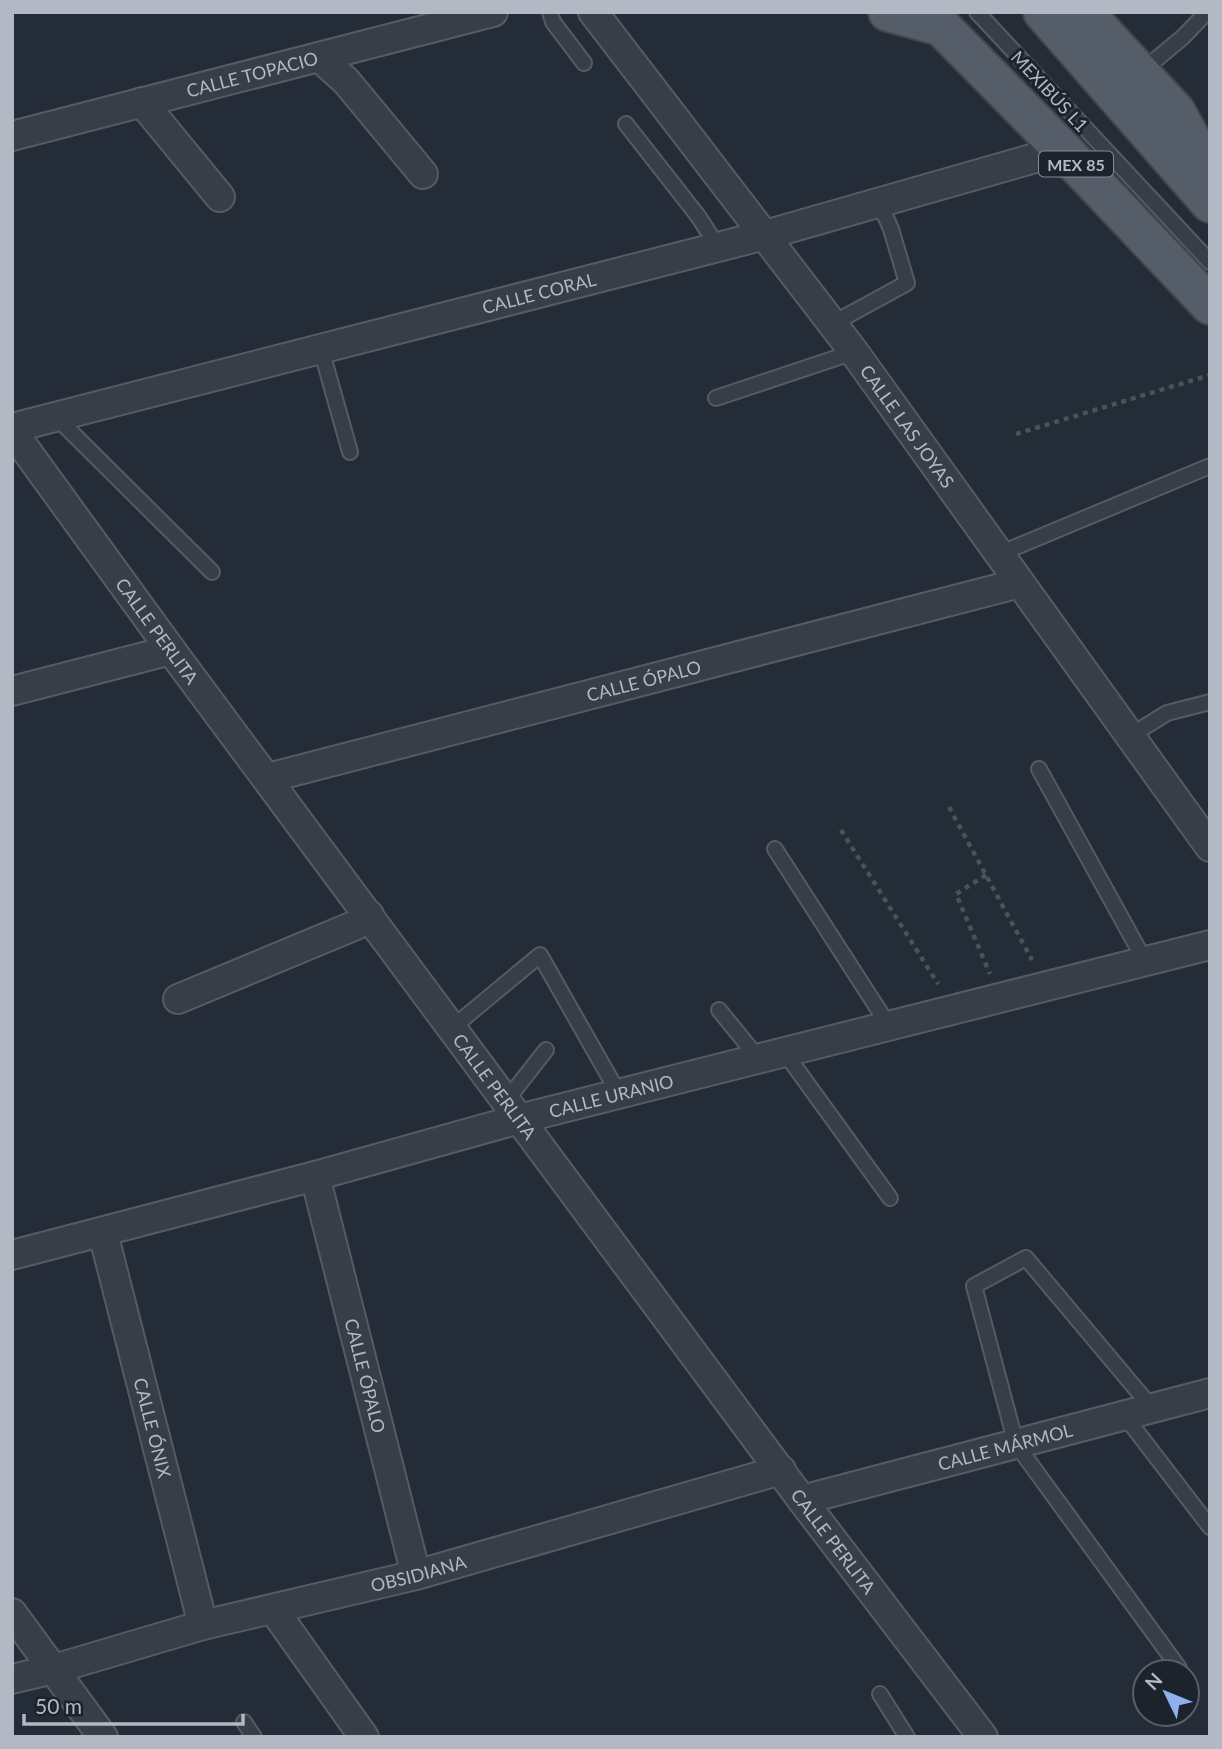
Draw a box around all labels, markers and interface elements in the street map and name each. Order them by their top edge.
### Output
street label: MEXIBÚS L1 [1007,46,1093,136]
street label: CALLE TOPACIO [184,47,320,102]
road number: MEX 85 [1039,152,1113,176]
street label: CALLE CORAL [480,268,598,318]
street label: CALLE LAS JOYAS [856,360,959,492]
street label: CALLE PERLITA [111,573,204,689]
street label: CALLE ÓPALO [584,655,703,706]
street label: CALLE PERLITA [448,1029,542,1144]
street label: CALLE URANIO [547,1070,676,1122]
street label: CALLE ÓPALO [340,1316,391,1435]
street label: CALLE ÓNIX [129,1375,176,1481]
street label: CALLE MÁRMOL [935,1419,1075,1475]
street label: CALLE PERLITA [786,1484,881,1599]
street label: OBSIDIANA [369,1550,469,1596]
north arrow [1131,1658,1201,1728]
text: N [1140,1668,1167,1694]
scale bar [24,1682,243,1726]
text: 50 m [35,1693,82,1718]

